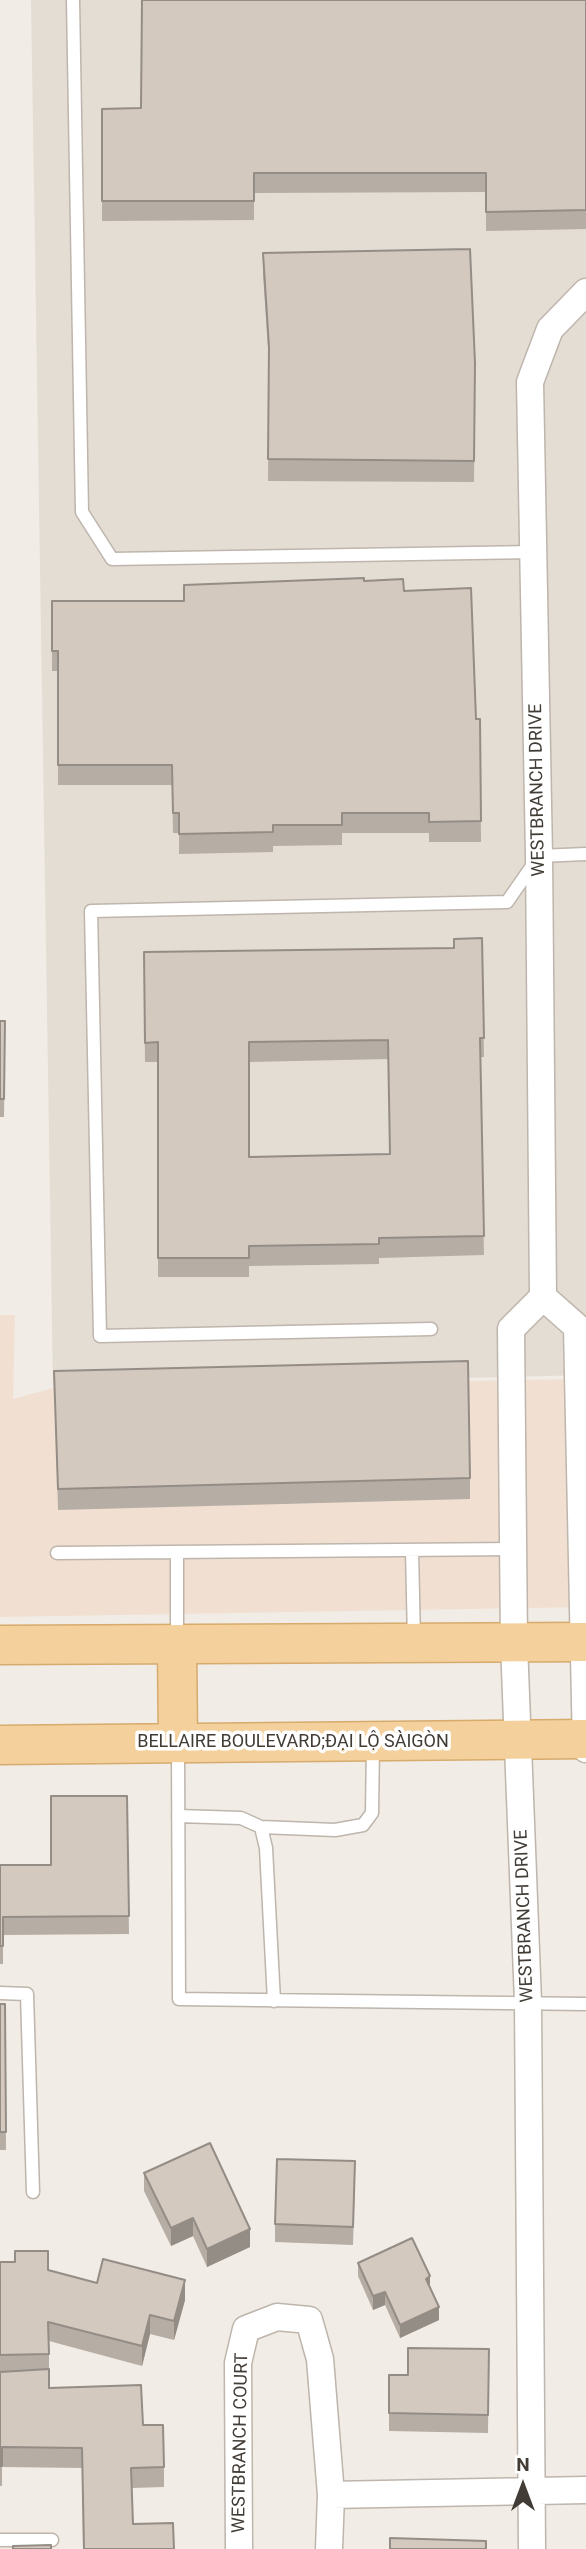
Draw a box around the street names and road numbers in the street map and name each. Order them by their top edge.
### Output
street label: WESTBRANCH DRIVE [526,703,550,877]
street label: BELLAIRE BOULEVARD;ĐẠI LỘ SÀIGÒN [137,1731,449,1753]
street label: WESTBRANCH DRIVE [511,1829,539,2003]
street label: WESTBRANCH COURT [229,2353,253,2533]

